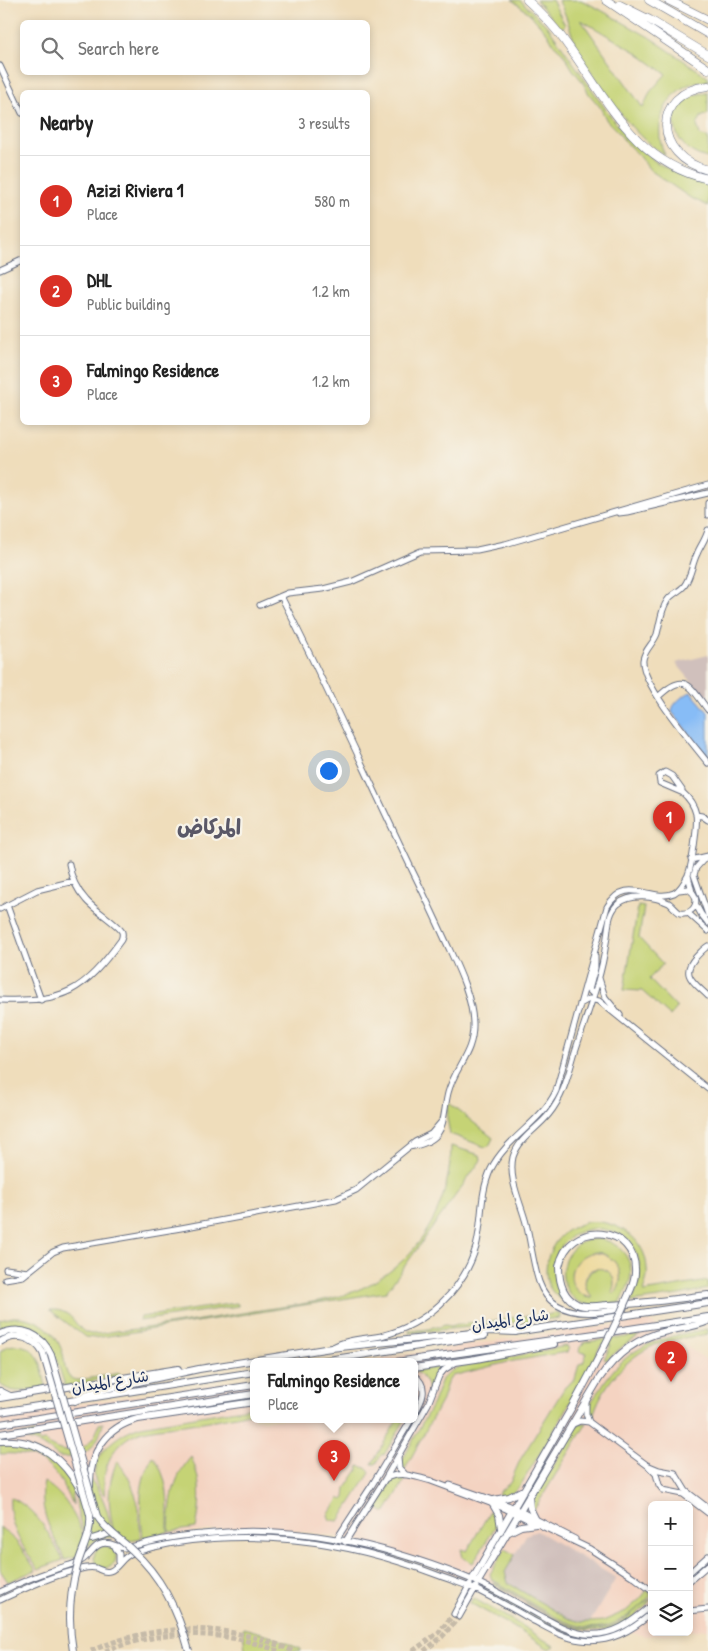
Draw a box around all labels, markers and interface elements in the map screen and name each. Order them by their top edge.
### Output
search box [20,20,370,75]
icon: search [38,34,66,62]
text: Search here [78,35,159,61]
text: Nearby [40,108,93,137]
text: 3 results [298,112,350,134]
text: Azizi Riviera 1 [87,177,184,203]
text: 1 [53,190,59,212]
text: 580 m [315,190,350,212]
text: Place [87,203,118,225]
text: DHL [87,267,112,293]
text: 2 [52,280,60,302]
text: 1.2 km [312,280,350,302]
text: Public building [87,293,170,315]
text: Falmingo Residence [87,357,219,383]
text: 3 [52,370,60,392]
text: 1.2 km [312,370,350,392]
text: Place [87,383,118,405]
your location [316,758,342,784]
pin: 1 [653,801,685,842]
district label: المركاض [177,812,241,841]
street label: شارع الميدان [470,1303,550,1336]
pin: 2 [655,1341,687,1382]
popup [250,1358,418,1423]
street label: شارع الميدان [70,1364,150,1399]
text: Falmingo Residence [268,1367,400,1393]
text: Place [268,1393,299,1415]
pin: 3 [318,1440,350,1481]
map controls [648,1501,693,1636]
button: + [648,1501,693,1546]
button: − [648,1546,693,1591]
button: layers [648,1591,693,1636]

